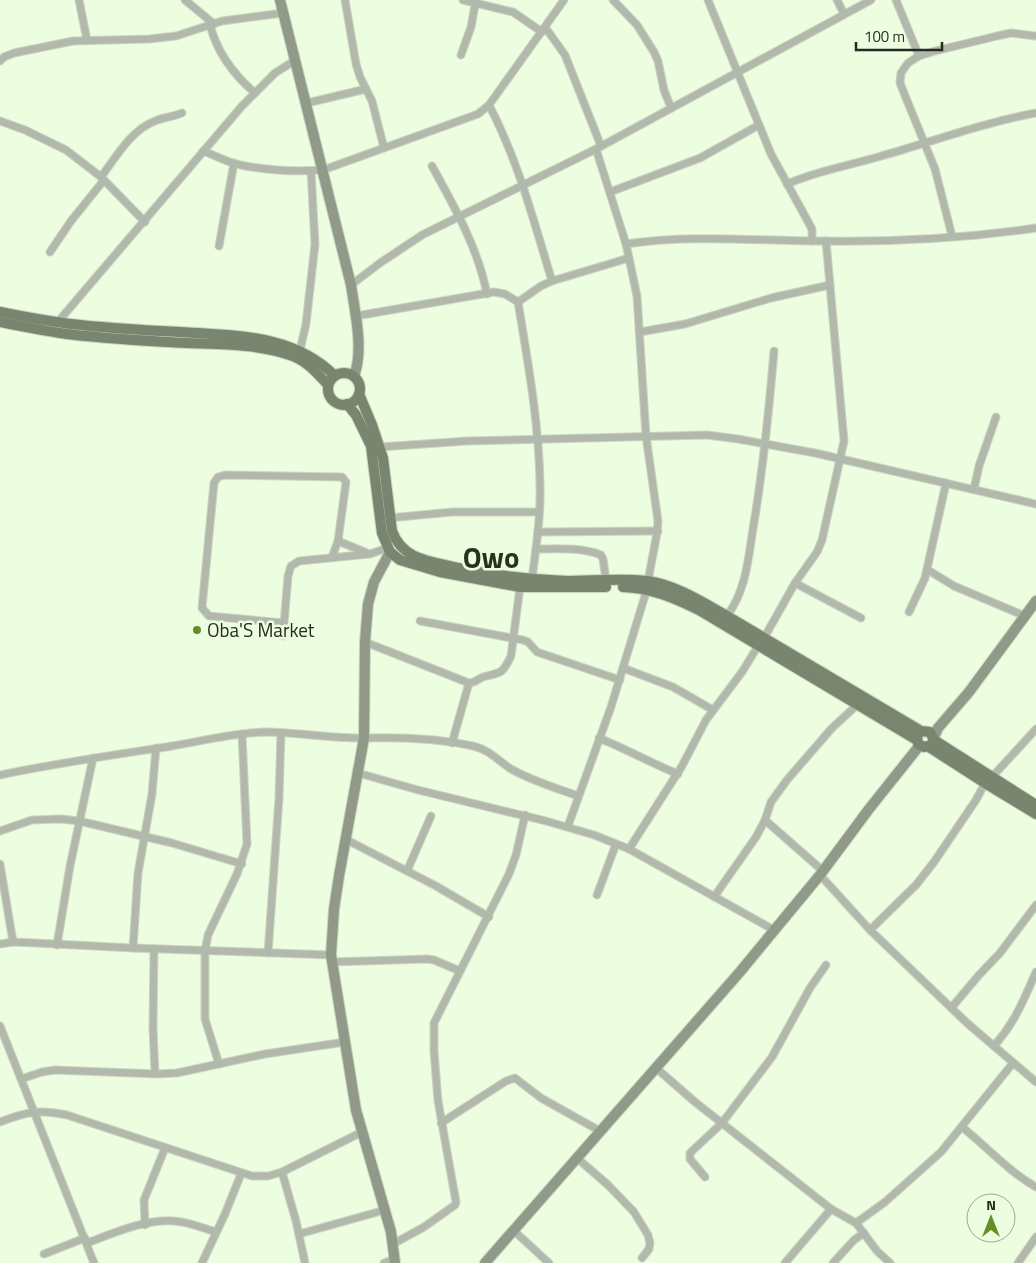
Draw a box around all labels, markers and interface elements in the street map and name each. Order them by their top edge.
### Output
scale bar [856,20,942,52]
text: 100 m [864,25,905,48]
district label: Owo [463,535,519,579]
place label: Oba'S Market [207,615,315,644]
marker: Oba'S Market [191,624,203,636]
north arrow [966,1193,1016,1243]
text: N [986,1194,996,1215]

